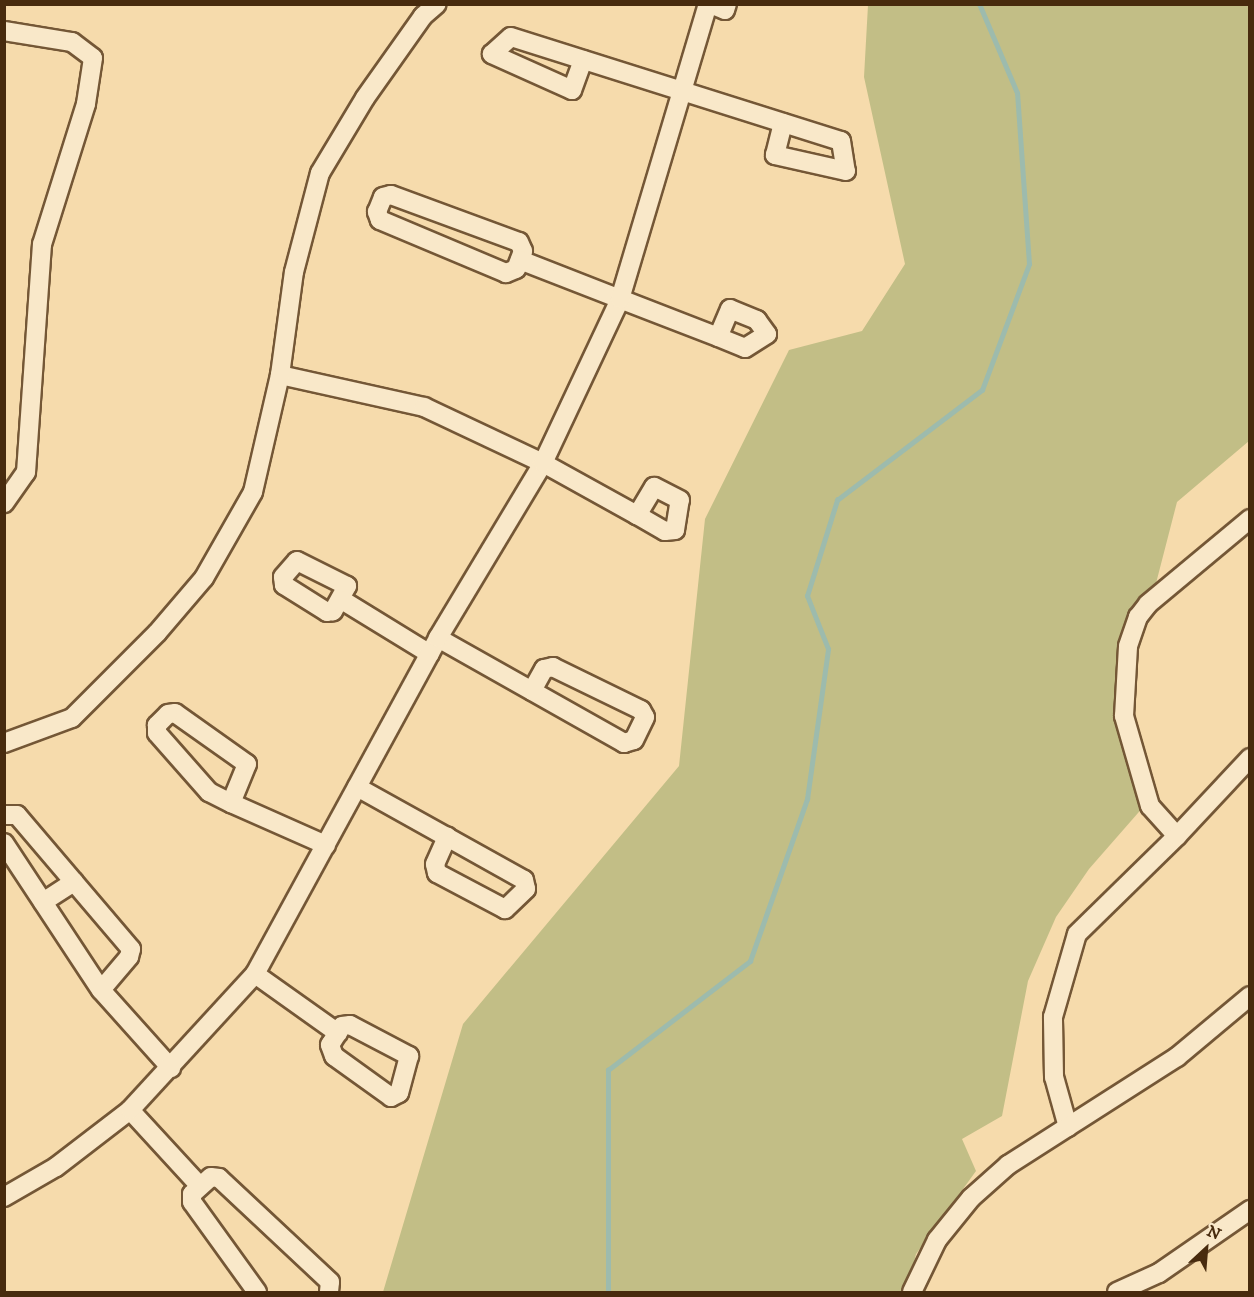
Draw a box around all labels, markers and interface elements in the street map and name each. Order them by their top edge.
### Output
north arrow [1176,1219,1236,1279]
text: N [1204,1221,1224,1245]

